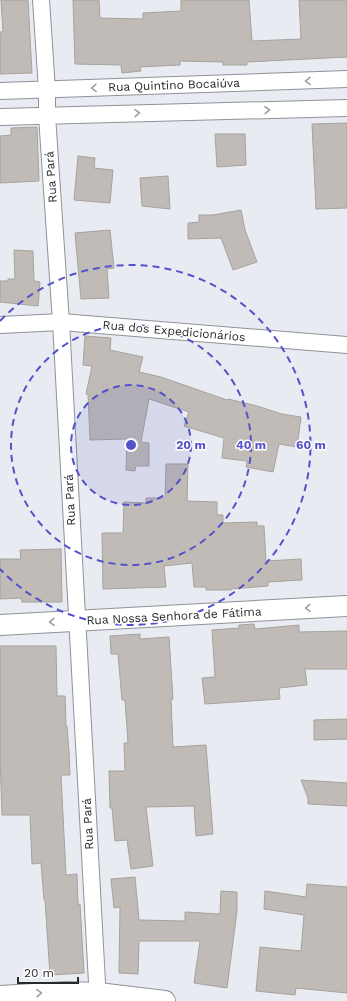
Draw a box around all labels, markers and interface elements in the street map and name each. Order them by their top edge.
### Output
street label: Rua Quintino Bocaiúva [108,76,240,94]
one-way arrow [305,76,311,85]
one-way arrow [91,84,97,92]
one-way arrow [264,106,270,114]
one-way arrow [134,109,140,117]
street label: Rua Pará [42,151,60,203]
street label: Rua dos Expedicionários [102,318,246,344]
centre of rings [124,438,138,452]
text: 20 m [176,438,206,452]
text: 40 m [236,438,266,452]
text: 60 m [296,438,326,452]
street label: Rua Pará [62,474,78,526]
street label: Rua Nossa Senhora de Fátima [86,604,262,628]
one-way arrow [305,604,311,613]
one-way arrow [49,618,55,626]
street label: Rua Pará [80,798,96,850]
scale bar [18,959,78,985]
text: 20 m [24,966,54,980]
one-way arrow [36,989,42,998]

